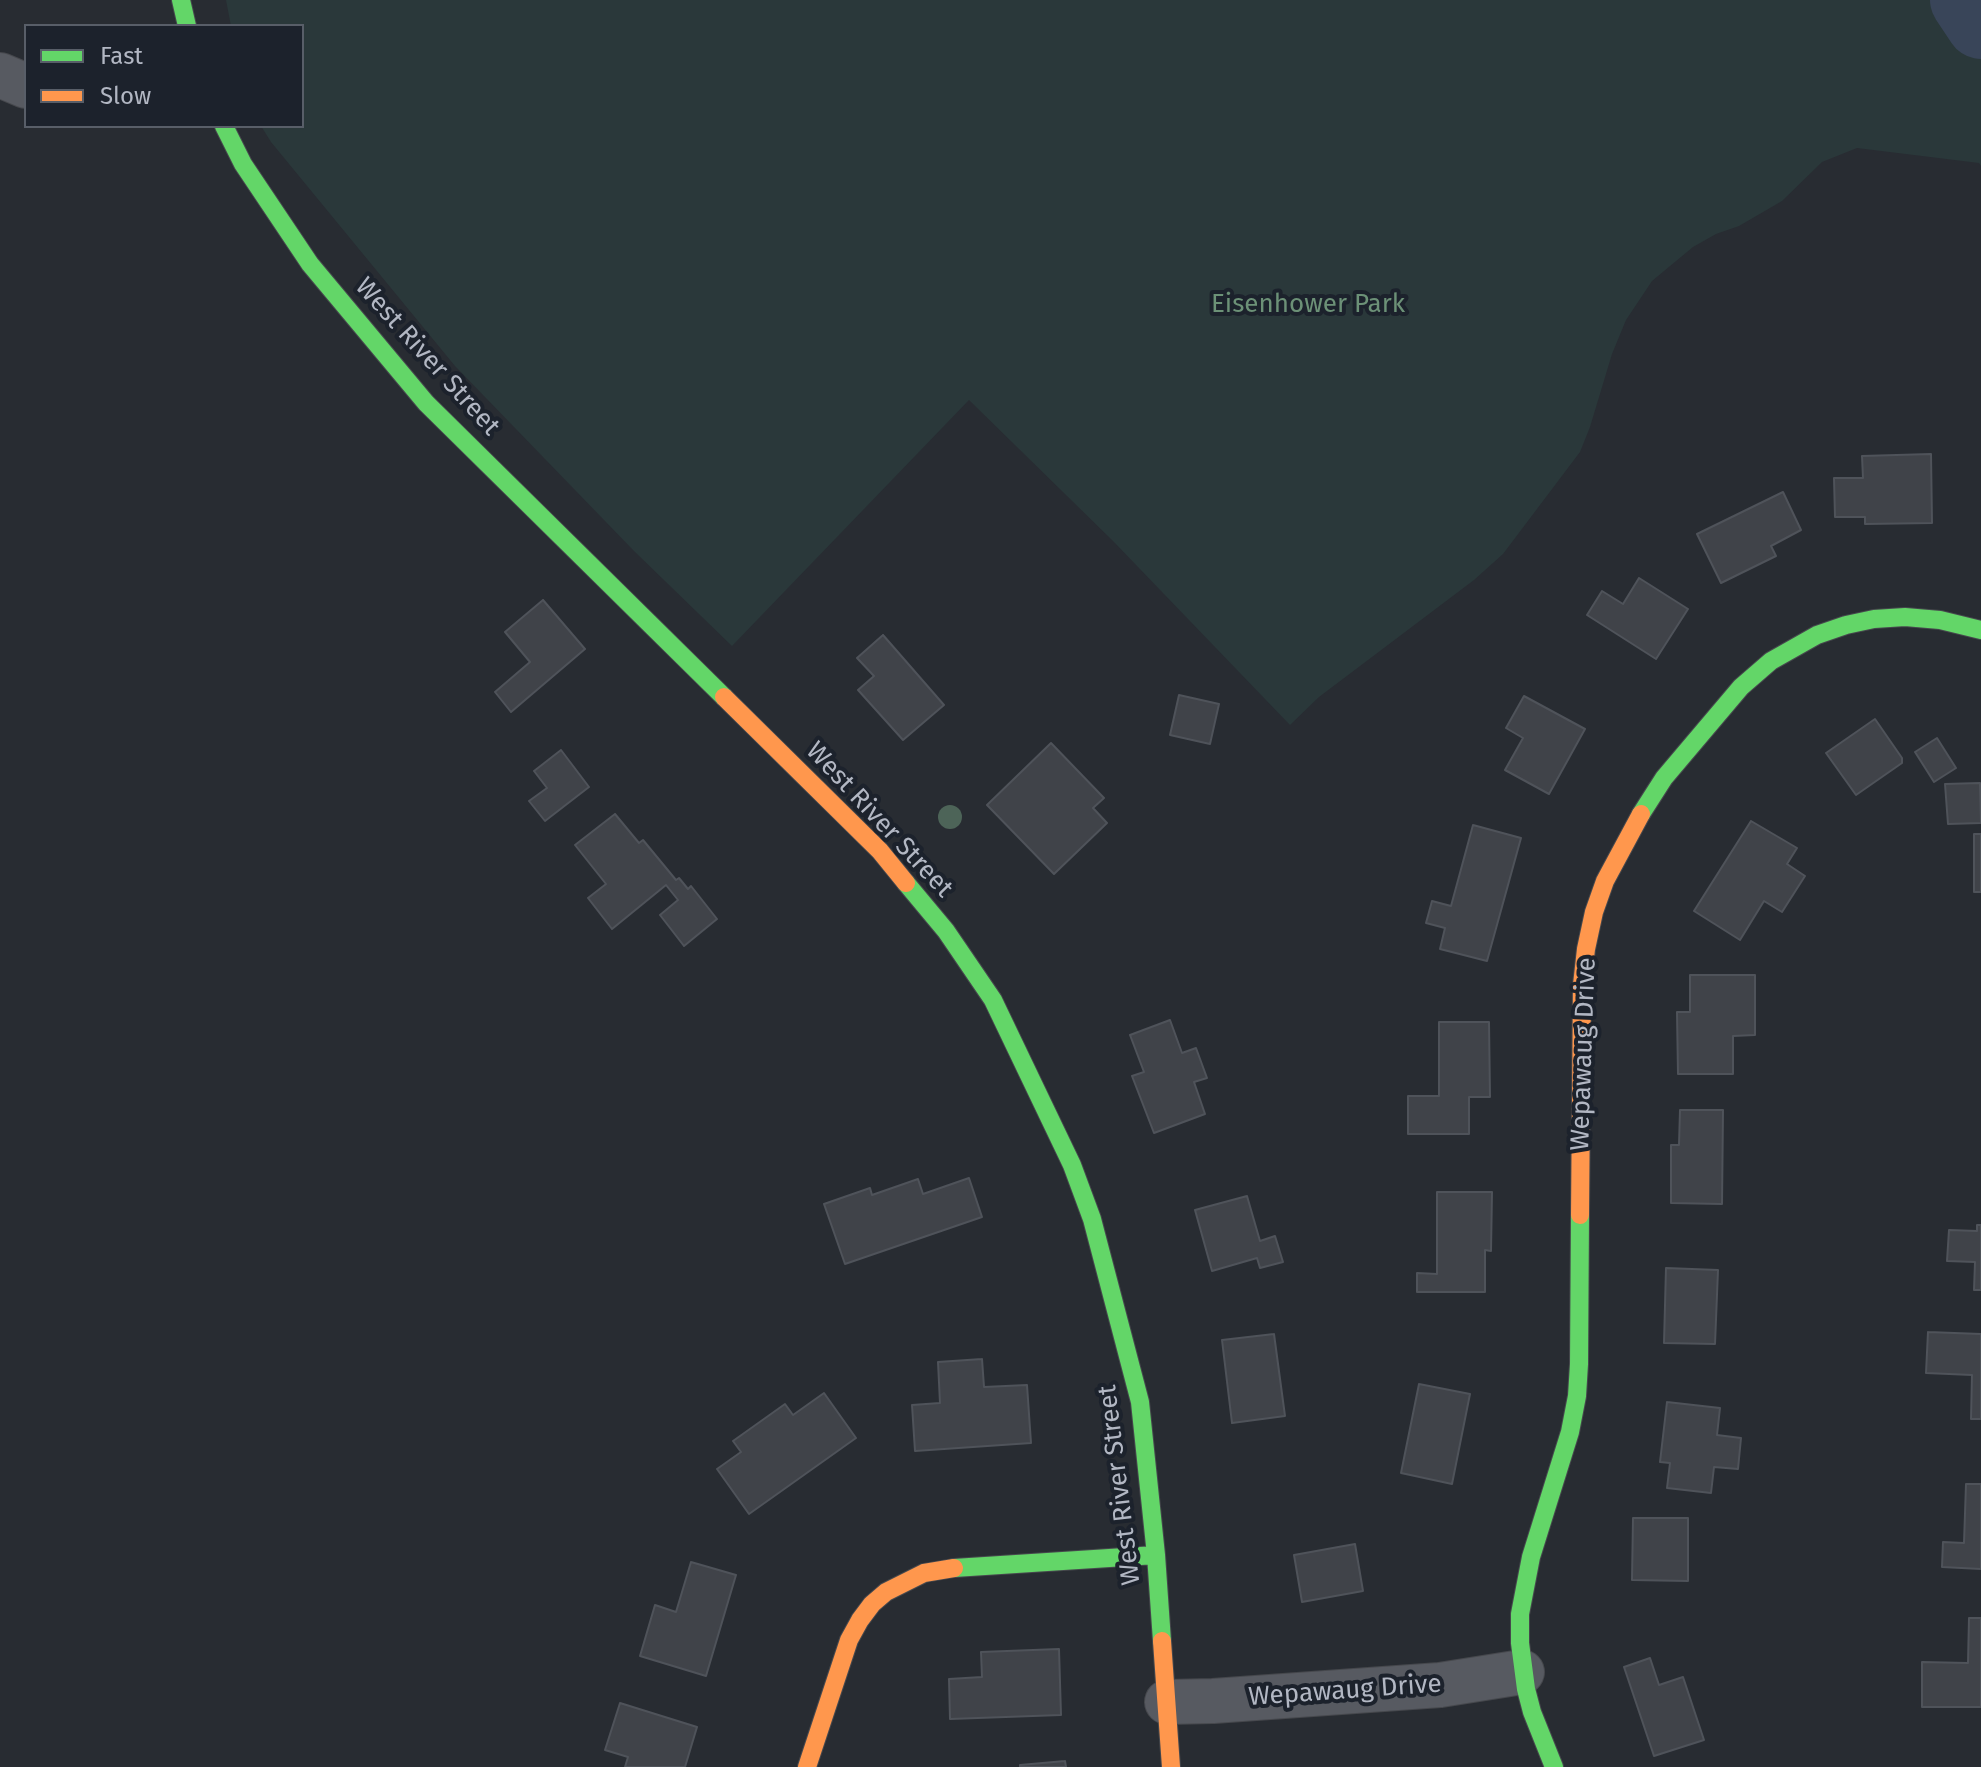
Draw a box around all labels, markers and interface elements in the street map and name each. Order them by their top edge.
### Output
legend [24,24,304,128]
text: Fast [100,42,143,70]
text: Slow [100,82,151,110]
street label: West River Street [348,272,506,442]
park label: Eisenhower Park [1211,289,1405,321]
street label: West River Street [799,736,959,904]
street label: Wepawaug Drive [1565,957,1603,1151]
street label: West River Street [1092,1383,1148,1587]
street label: Wepawaug Drive [1247,1669,1443,1713]

